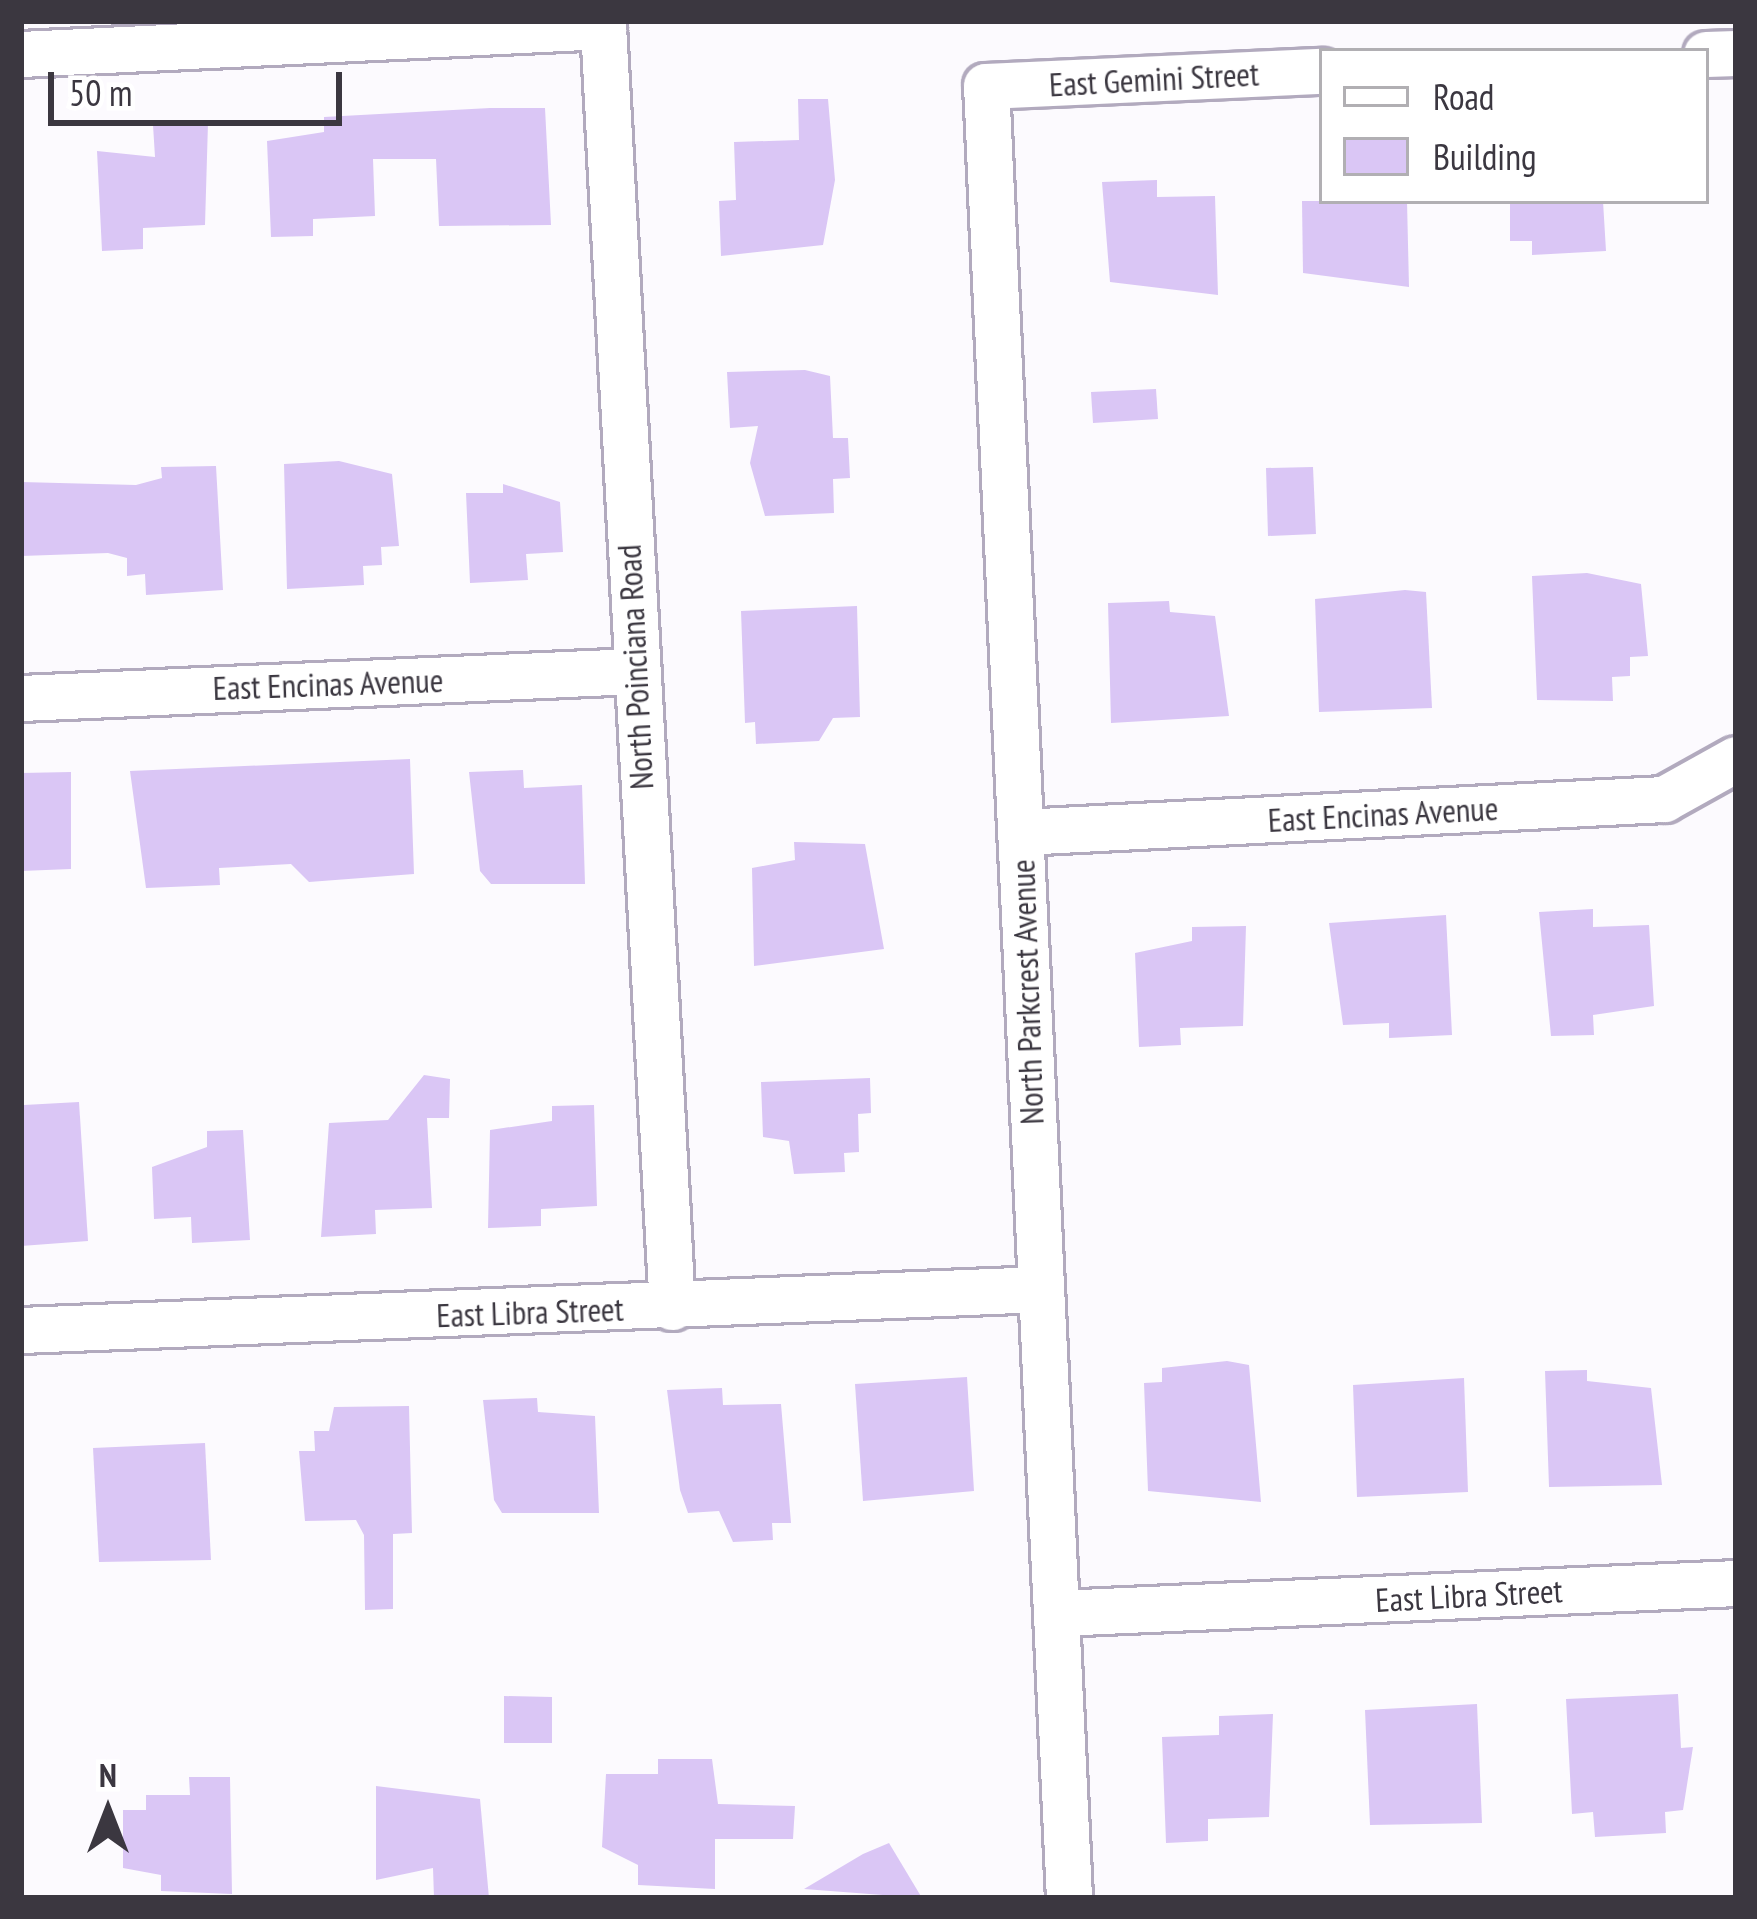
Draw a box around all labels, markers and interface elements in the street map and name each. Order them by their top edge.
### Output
scale bar [54,48,348,122]
legend [1319,48,1709,204]
street label: East Gemini Street [1048,54,1260,104]
text: 50 m [69,69,132,116]
text: Road [1433,73,1494,120]
text: Building [1433,133,1537,180]
street label: North Poinciana Road [609,543,661,791]
street label: East Encinas Avenue [212,660,444,708]
street label: East Encinas Avenue [1266,788,1500,840]
street label: North Parkcrest Avenue [1003,858,1051,1126]
street label: East Libra Street [436,1289,624,1335]
street label: East Libra Street [1374,1570,1564,1620]
north arrow [48,1751,168,1871]
text: N [99,1753,117,1796]

